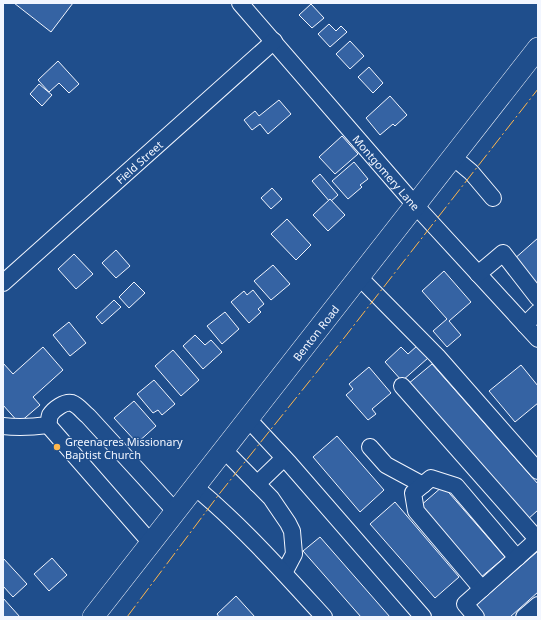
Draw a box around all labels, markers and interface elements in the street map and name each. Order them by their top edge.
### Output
street label: Montgomery Lane [350,131,424,213]
street label: Field Street [112,137,165,187]
street label: Benton Road [289,302,342,364]
place label: Greenacres Missionary Baptist Church [65,434,183,462]
marker: Greenacres Missionary Baptist Church [52,442,62,452]

